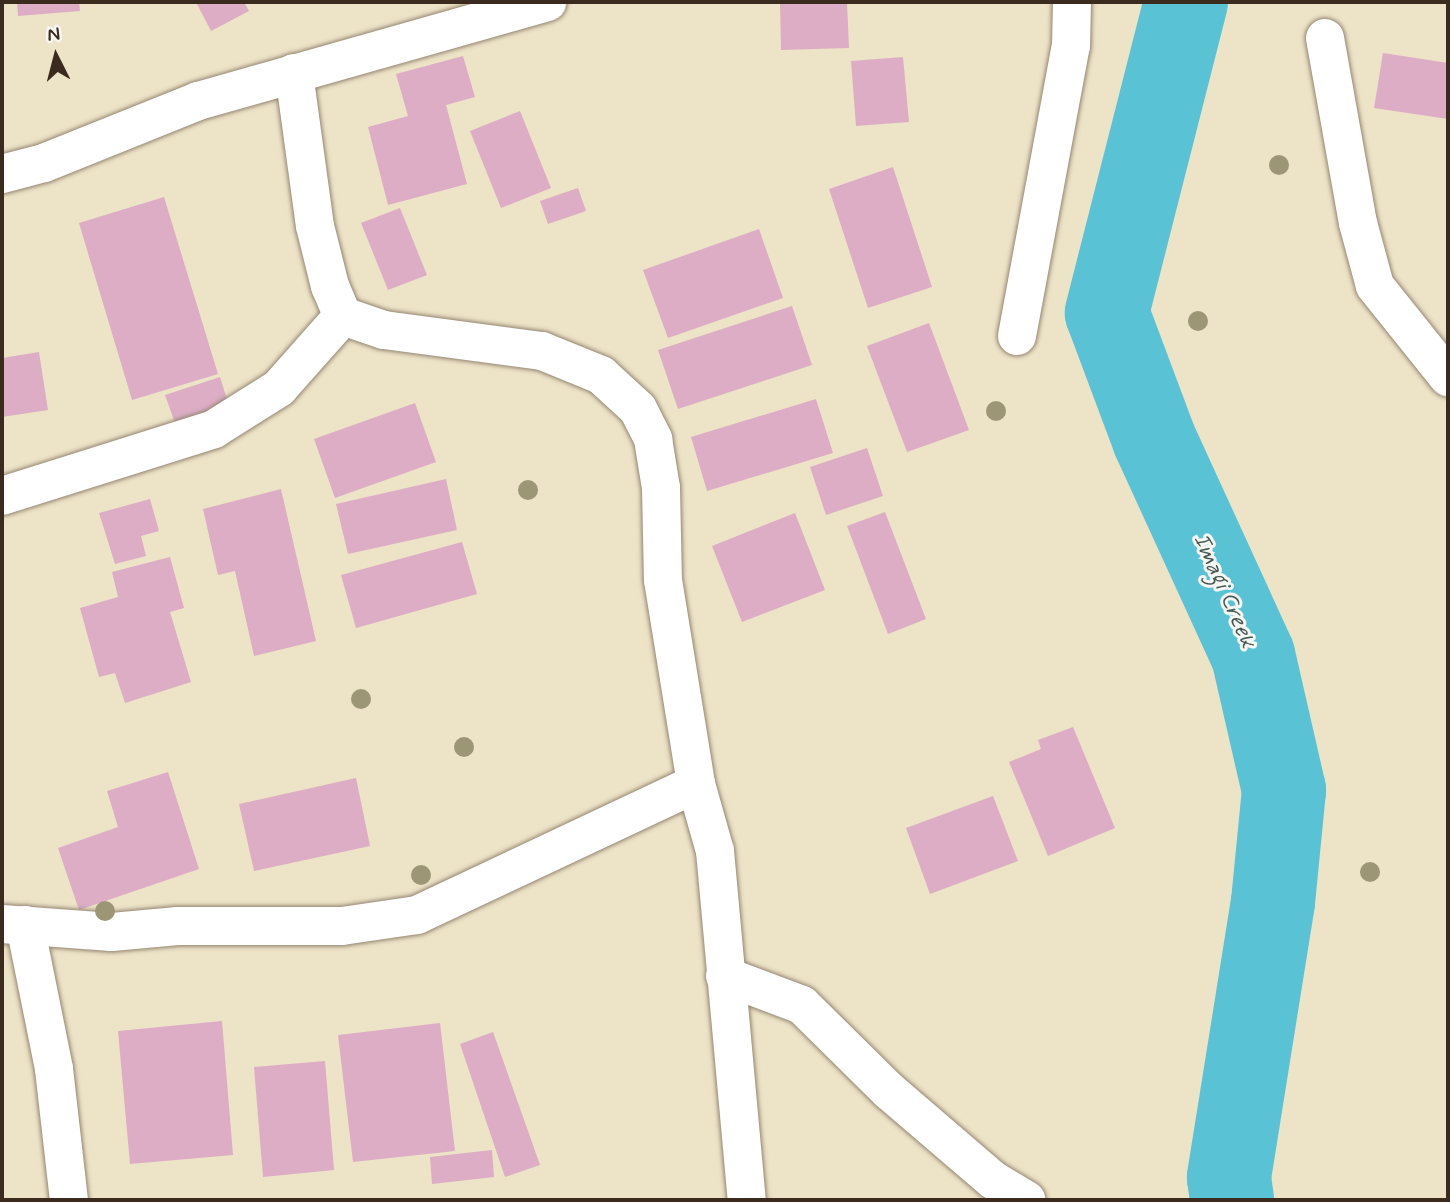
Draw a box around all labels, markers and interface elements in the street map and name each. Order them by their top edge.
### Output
north arrow [21,21,91,91]
text: N [46,22,61,48]
water label: Imagi Creek [1187,530,1261,652]

